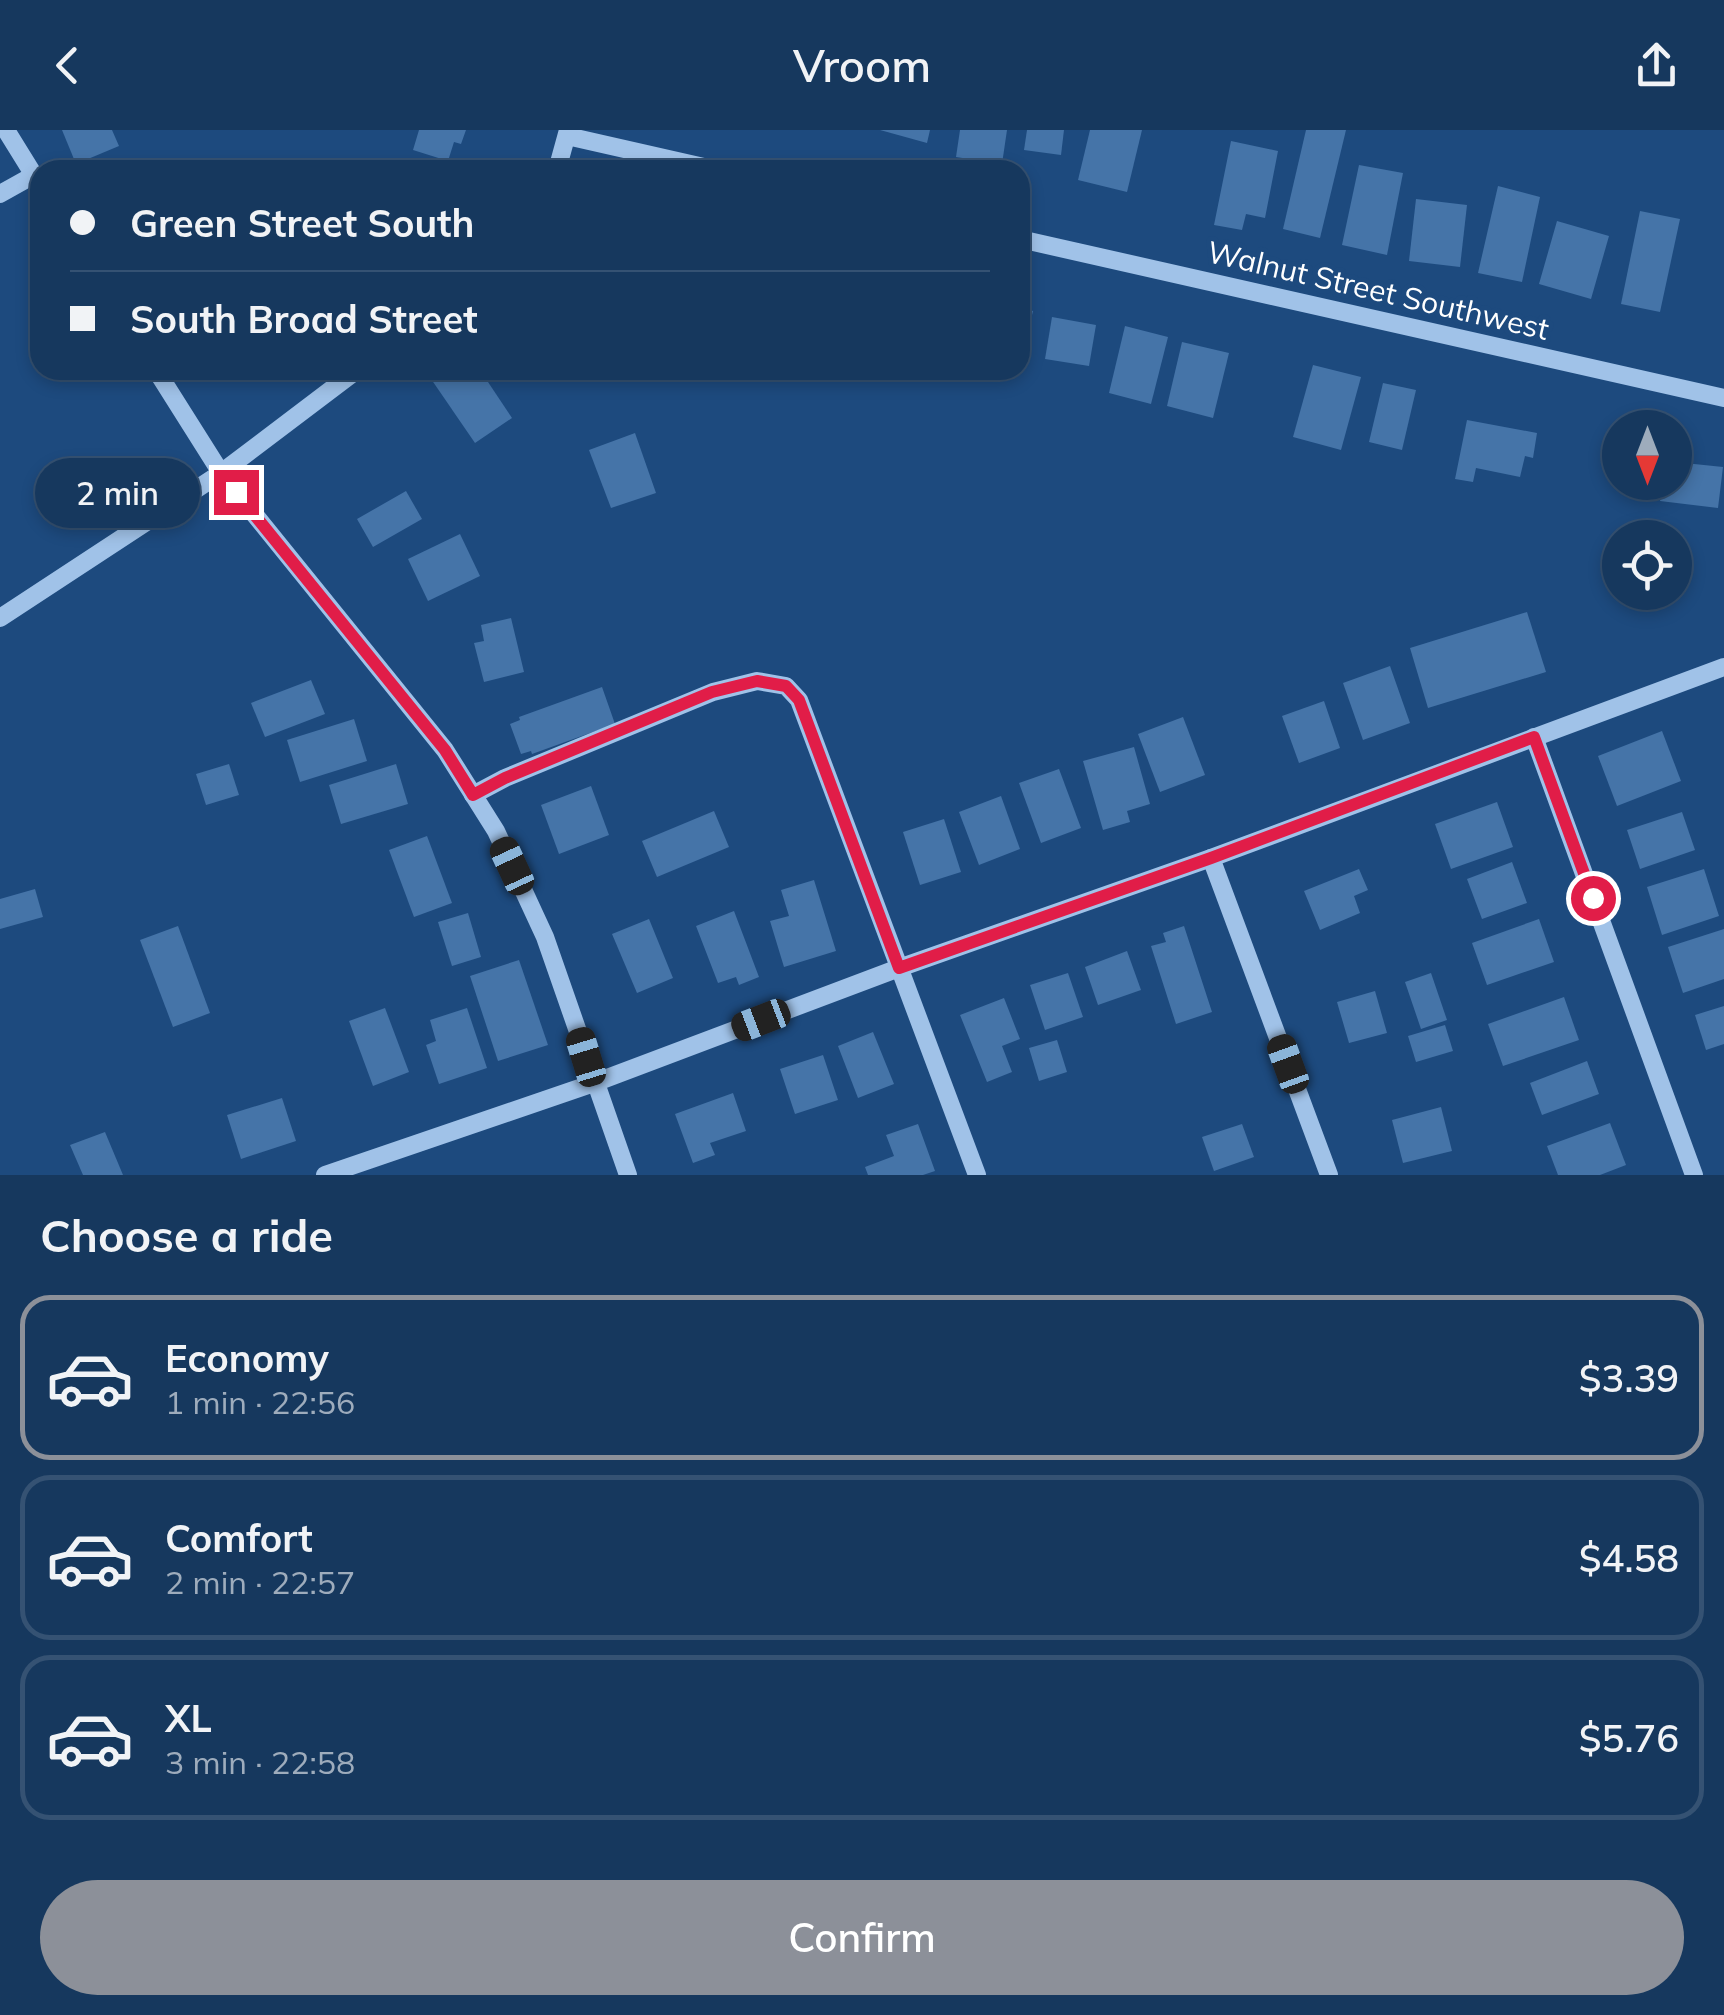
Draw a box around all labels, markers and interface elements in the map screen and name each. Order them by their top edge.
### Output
text: Vroom [793,37,931,93]
icon: back [40,38,95,93]
icon: share [1629,38,1684,93]
text: Green Street South [130,199,474,247]
street label: Walnut Street Southwest [1204,232,1553,348]
text: South Broad Street [130,295,478,343]
north arrow [1602,410,1692,500]
map controls [1602,410,1692,610]
callout: 2 min [36,457,201,527]
route end [214,470,259,515]
text: 2 min [76,473,159,513]
button: locate [1602,520,1692,610]
car [486,832,538,900]
route start [1571,876,1616,921]
car [728,995,794,1045]
car [563,1024,609,1090]
car [1264,1031,1312,1097]
text: Choose a ride [40,1207,333,1263]
icon: car [45,1333,135,1423]
text: Economy [165,1334,329,1382]
text: $3.39 [1579,1354,1679,1402]
text: 1 min · 22:56 [165,1382,355,1422]
icon: car [45,1513,135,1603]
text: Comfort [165,1514,313,1562]
text: $4.58 [1579,1534,1679,1582]
text: 2 min · 22:57 [165,1562,355,1602]
icon: car [45,1693,135,1783]
text: XL [165,1694,212,1742]
text: $5.76 [1579,1714,1679,1762]
text: 3 min · 22:58 [165,1742,355,1782]
button: Confirm [40,1880,1684,1995]

